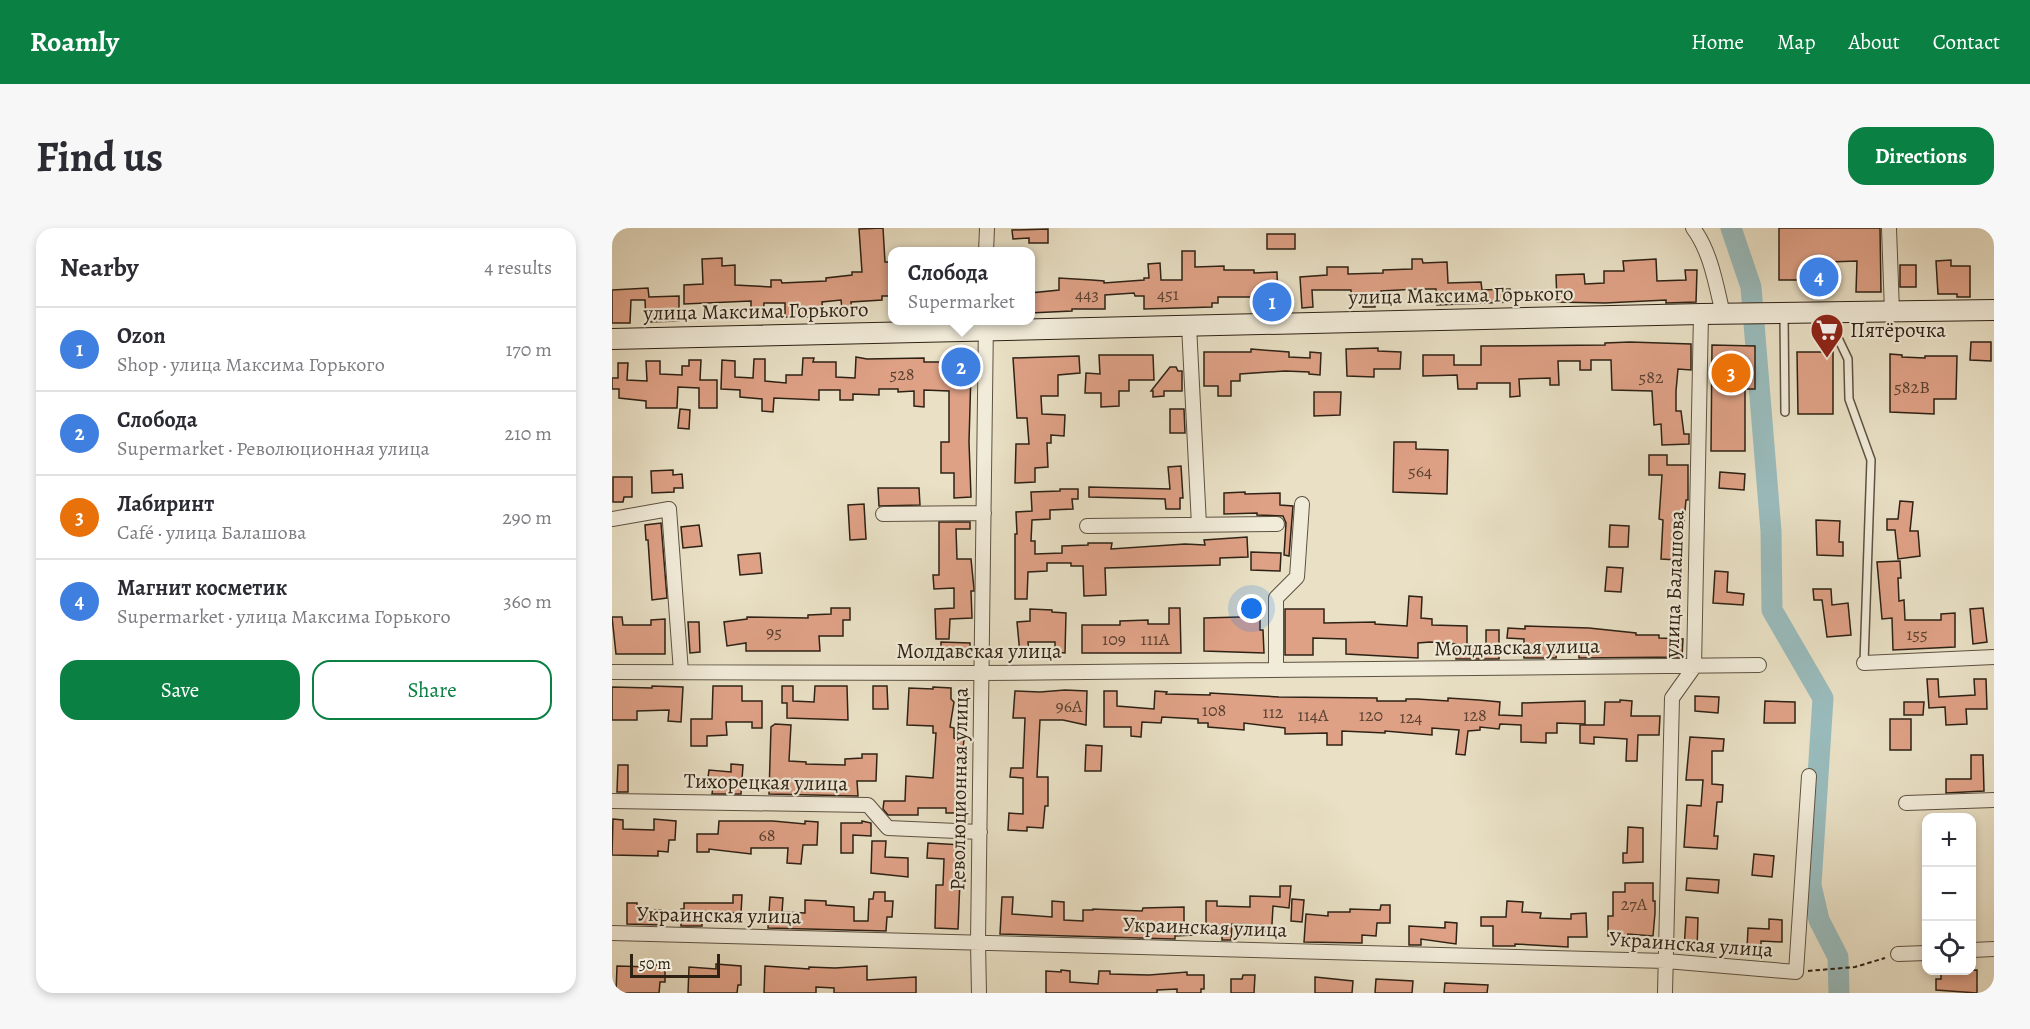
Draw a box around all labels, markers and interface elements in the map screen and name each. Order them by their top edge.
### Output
text: Roamly [30,23,119,61]
text: Home [1691,28,1744,56]
text: Map [1777,28,1815,56]
text: About [1848,28,1900,56]
text: Contact [1933,28,2000,56]
button: Directions [1848,127,1994,185]
text: Find us [36,128,163,185]
popup [888,247,1035,325]
text: Nearby [60,250,139,285]
text: 4 results [484,254,552,281]
pin: 4 [1800,254,1838,300]
text: Слобода [908,258,988,288]
street label: улица Максима Горького [1347,279,1574,311]
pin: 1 [1252,280,1292,325]
house number: 443 [1075,282,1099,306]
house number: 451 [1157,282,1179,306]
text: Supermarket [908,288,1015,315]
street label: улица Максима Горького [642,295,869,327]
supermarket icon: Пятёрочка [1809,312,1845,359]
place label: Пятёрочка [1850,316,1946,344]
text: Ozon [117,321,166,351]
text: 1 [76,336,83,363]
text: 170 m [506,336,552,363]
pin: 2 [942,344,980,390]
pin: 3 [1712,350,1750,396]
text: Shop · улица Максима Горького [117,351,385,378]
house number: 528 [889,362,915,386]
house number: 582 [1638,365,1664,389]
house number: 582В [1894,375,1930,399]
text: Слобода [117,405,197,435]
text: 2 [75,420,84,447]
text: 210 m [504,420,552,447]
text: Supermarket · Революционная улица [117,435,430,462]
house number: 564 [1408,459,1432,483]
text: Лабиринт [117,489,214,519]
text: 3 [75,504,84,531]
text: 290 m [502,504,552,531]
street label: улица Балашова [1657,509,1691,659]
text: Café · улица Балашова [117,519,306,546]
text: Магнит косметик [117,573,287,603]
text: 4 [75,588,84,615]
text: 360 m [503,588,552,615]
your location [1237,594,1266,623]
text: Supermarket · улица Максима Горького [117,603,451,630]
house number: 95 [766,620,782,644]
house number: 155 [1906,622,1928,646]
house number: 109 [1102,627,1126,651]
house number: 111А [1141,627,1170,651]
street label: Молдавская улица [1434,632,1600,662]
street label: Молдавская улица [896,637,1062,665]
button: Save [60,660,300,720]
button: Share [312,660,552,720]
street label: Революционная улица [943,687,975,891]
house number: 96А [1055,694,1083,718]
house number: 108 [1202,698,1226,722]
house number: 112 [1263,700,1284,724]
house number: 114А [1298,703,1329,727]
house number: 120 [1359,703,1383,727]
house number: 128 [1463,703,1487,727]
house number: 124 [1400,705,1422,729]
street label: Тихорецкая улица [684,767,849,797]
map controls [1922,813,1976,975]
button: + [1922,813,1976,867]
house number: 68 [758,823,776,847]
button: − [1922,867,1976,921]
house number: 27А [1621,892,1648,916]
street label: Украинская улица [636,900,802,930]
street label: Украинская улица [1122,910,1288,944]
button: locate [1922,921,1976,975]
street label: Украинская улица [1608,924,1774,964]
scale bar [630,951,720,978]
text: 50 m [639,953,671,975]

